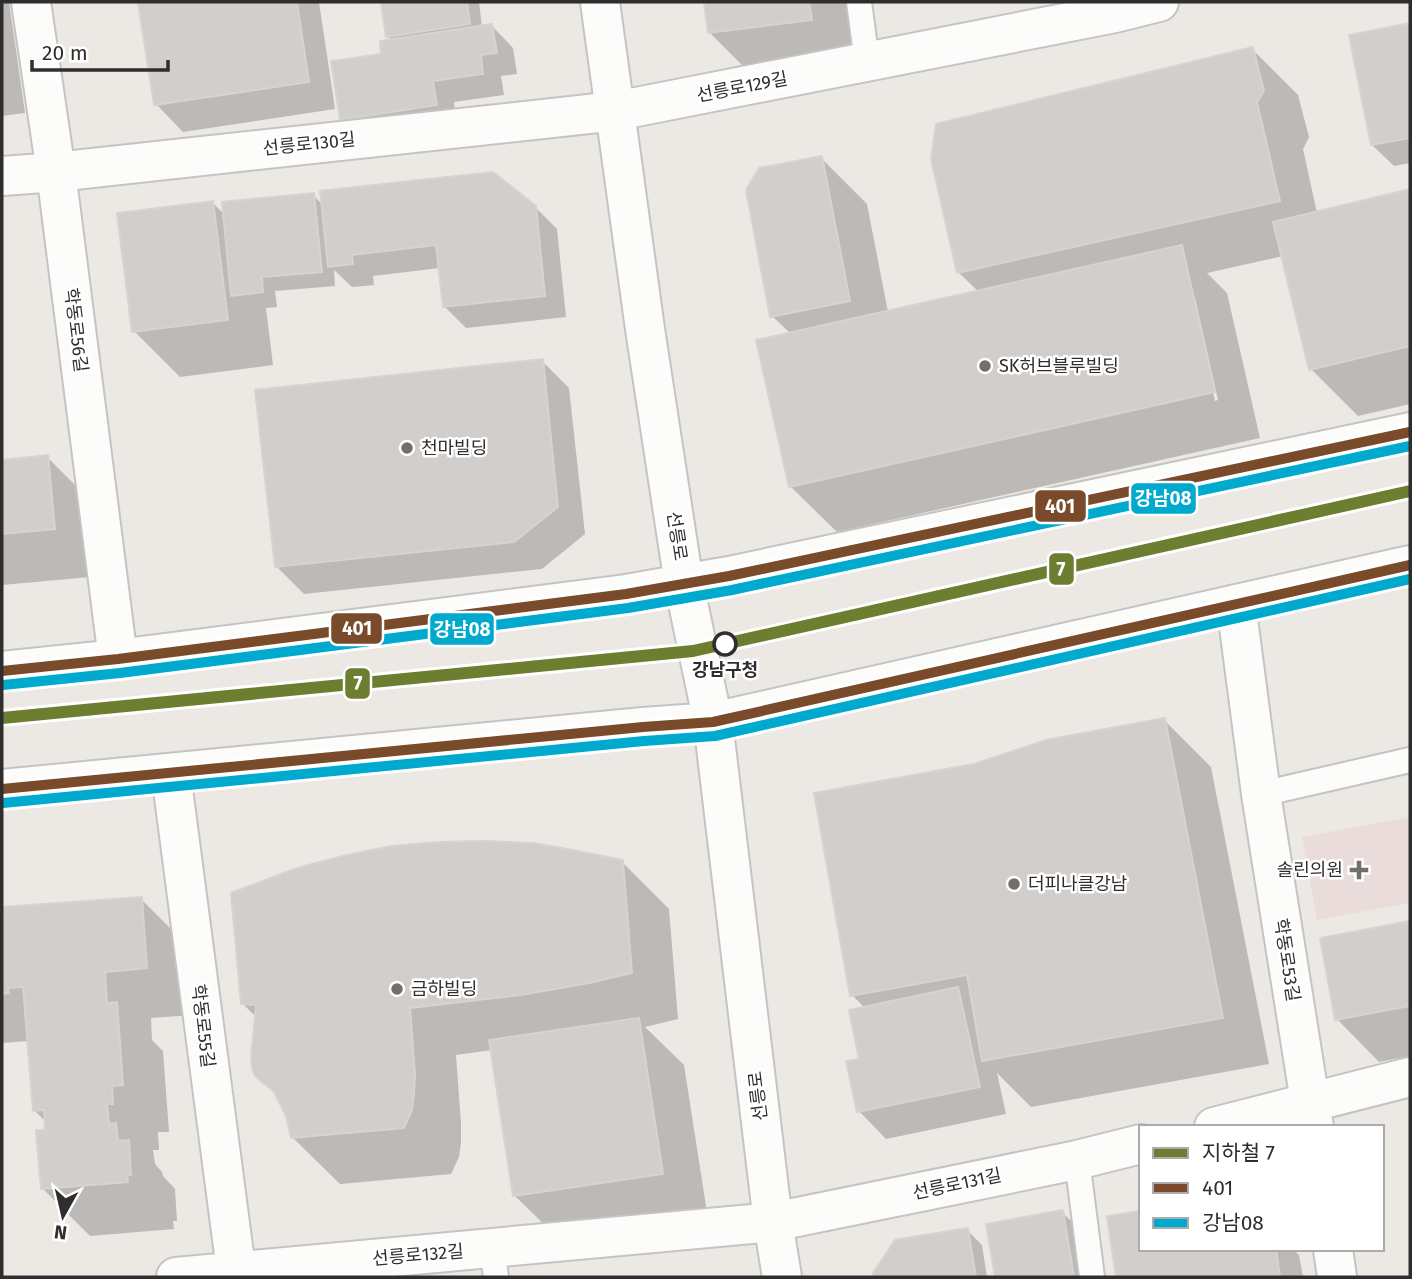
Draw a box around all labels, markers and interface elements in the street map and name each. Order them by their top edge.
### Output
scale bar [32,28,168,72]
text: 20 m [42,40,88,66]
street label: 선릉로129길 [695,67,789,107]
street label: 선릉로130길 [262,128,356,160]
street label: 학동로56길 [60,287,92,373]
place label: SK허브블루빌딩 [999,355,1119,377]
marker: SK허브블루빌딩 [977,358,993,374]
place label: 천마빌딩 [421,437,487,459]
marker: 천마빌딩 [399,440,415,456]
line badge: 강남08 [1130,482,1197,515]
text: 강남08 [1134,487,1192,510]
line badge: 401 [1034,489,1087,523]
text: 401 [1045,495,1075,518]
street label: 선릉로 [662,510,692,562]
line badge: 7 [1048,552,1075,586]
text: 7 [1057,558,1066,581]
line badge: 401 [330,612,383,645]
line badge: 강남08 [429,612,495,646]
text: 401 [342,617,372,640]
text: 강남08 [433,618,491,641]
marker: 강남구청 [713,632,737,656]
place label: 강남구청 [692,659,758,681]
line badge: 7 [344,667,371,700]
text: 7 [354,672,363,695]
place label: 솔린의원 [1277,859,1343,881]
marker: 솔린의원 [1349,860,1369,880]
place label: 더피나클강남 [1028,873,1127,895]
marker: 더피나클강남 [1006,876,1022,892]
street label: 학동로53길 [1270,917,1304,1003]
place label: 금하빌딩 [411,978,477,1000]
marker: 금하빌딩 [389,981,405,997]
street label: 학동로55길 [187,983,219,1069]
street label: 선릉로 [744,1070,772,1122]
legend [1139,1125,1384,1251]
text: 지하철 7 [1202,1140,1275,1166]
street label: 선릉로131길 [911,1164,1003,1204]
text: 401 [1202,1175,1233,1201]
north arrow [28,1181,98,1251]
text: 강남08 [1202,1210,1264,1236]
text: N [53,1220,69,1245]
street label: 선릉로132길 [371,1240,465,1270]

